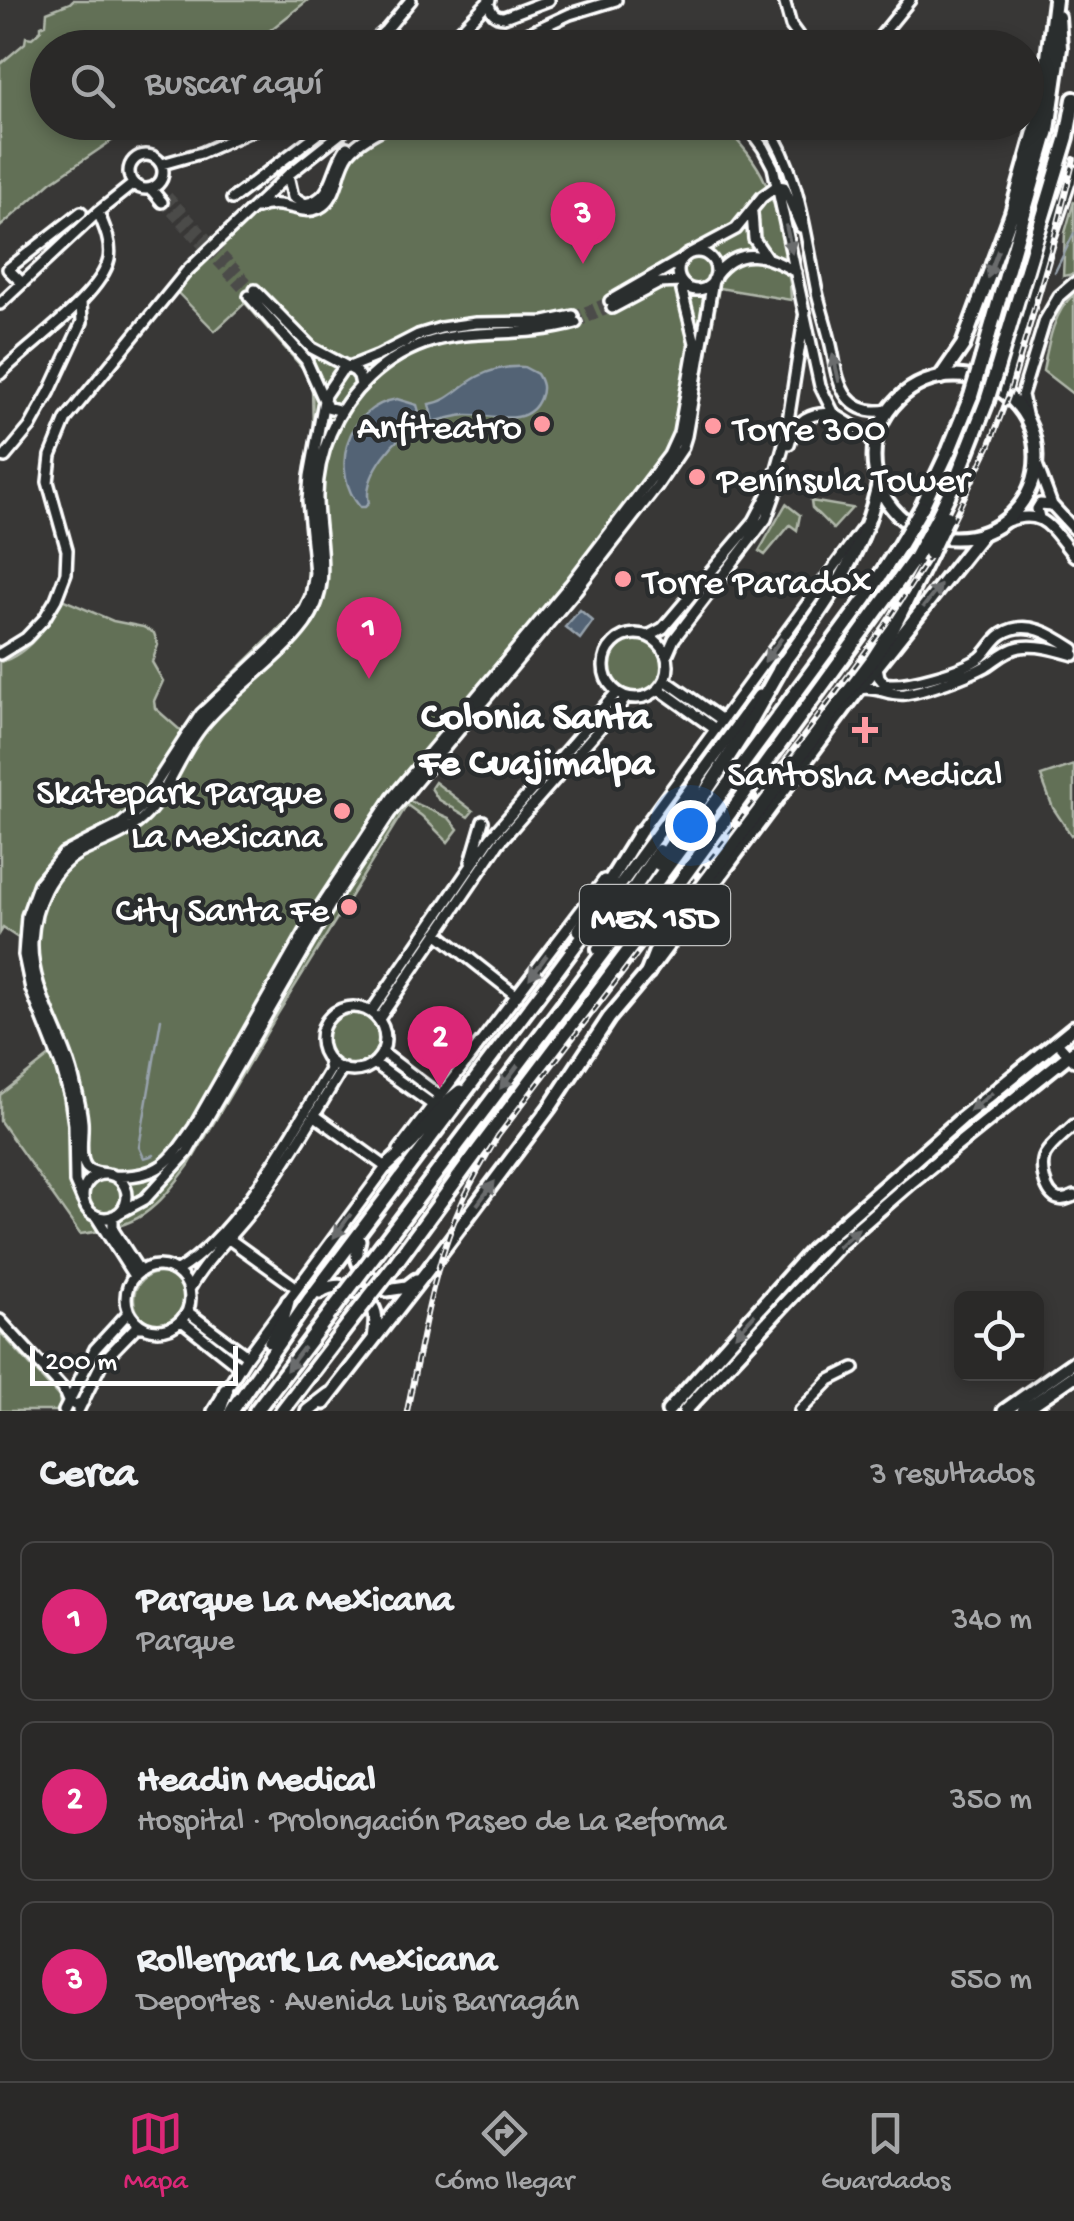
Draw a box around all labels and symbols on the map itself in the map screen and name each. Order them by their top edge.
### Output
pin: 3 [550,182,616,264]
one-way arrow [781,224,797,255]
one-way arrow [985,250,1000,280]
one-way arrow [828,352,843,383]
place label: Anfiteatro [357,408,522,452]
place label: Torre 300 [731,410,886,454]
marker: Anfiteatro [531,413,553,435]
marker: Torre 300 [702,415,724,437]
place label: Península Tower [716,461,973,505]
marker: Península Tower [686,466,708,488]
place label: Torre Paradox [641,563,871,607]
marker: Torre Paradox [612,568,634,590]
one-way arrow [921,584,942,610]
pin: 1 [336,596,402,679]
one-way arrow [764,637,784,663]
district label: Colonia Santa Fe Cuajimalpa [418,696,655,789]
marker: Santosha Medical [852,717,878,743]
place label: Santosha Medical [727,755,1003,799]
place label: Skatepark Parque La Mexicana [36,773,324,861]
marker: Skatepark Parque La Mexicana [331,800,353,822]
your location [665,800,716,851]
road number: MEX 15D [580,885,730,945]
place label: City Santa Fe [115,891,329,935]
marker: City Santa Fe [338,896,360,918]
one-way arrow [529,954,549,980]
pin: 2 [408,1006,472,1088]
one-way arrow [499,1064,519,1090]
one-way arrow [968,1091,993,1113]
one-way arrow [475,1180,495,1206]
one-way arrow [333,1213,353,1240]
one-way arrow [836,1227,860,1250]
one-way arrow [734,1312,756,1337]
scale bar [30,1341,238,1386]
one-way arrow [286,1346,306,1372]

